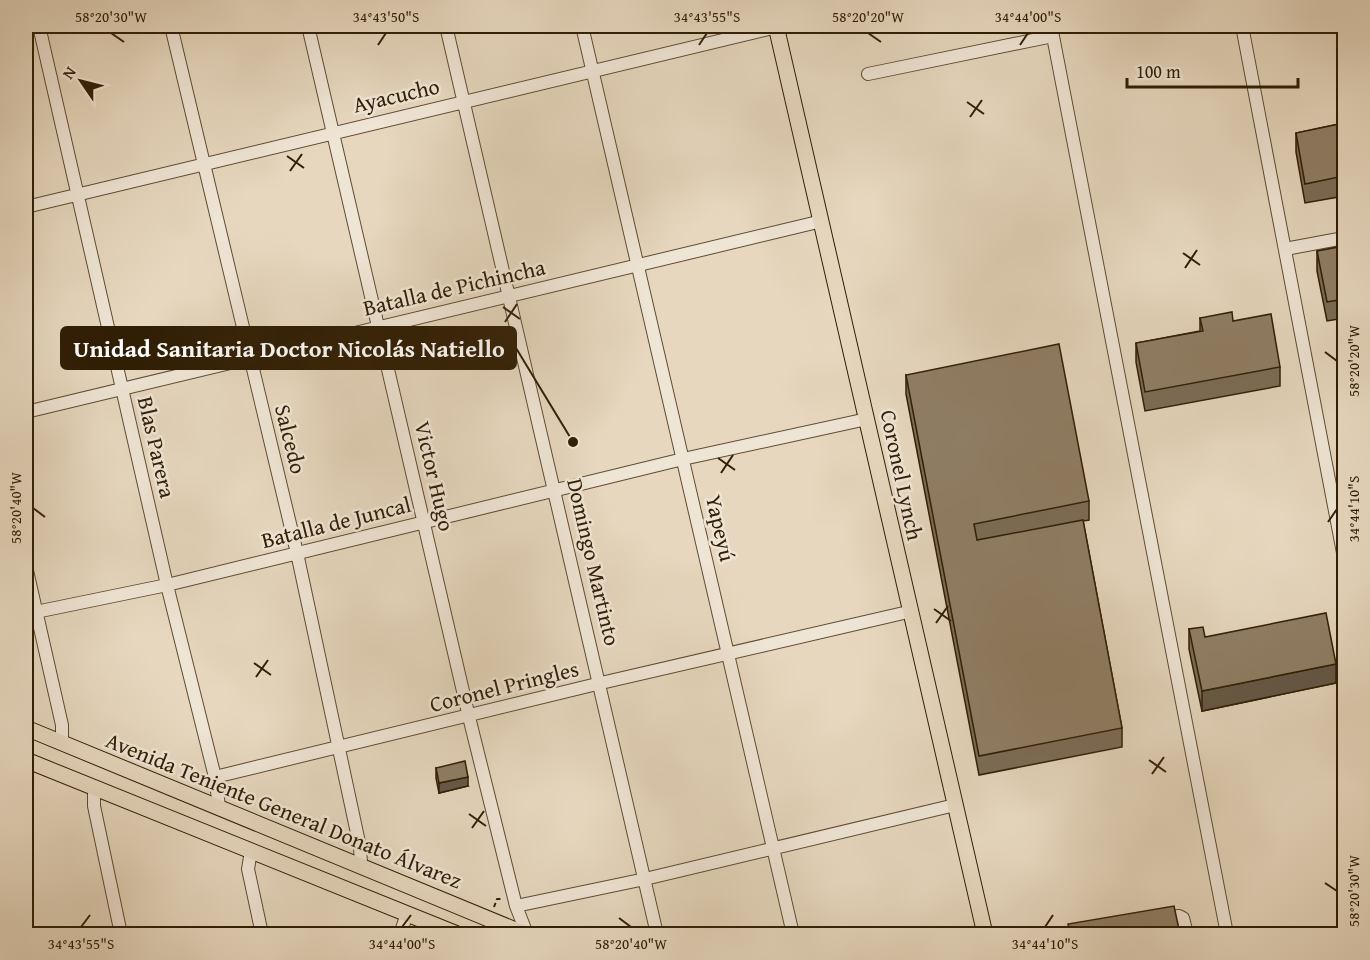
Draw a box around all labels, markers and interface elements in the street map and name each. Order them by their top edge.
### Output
text: 58°20'30"W [75,6,147,27]
text: 34°43'50"S [353,6,419,27]
text: 34°43'55"S [674,6,740,27]
text: 58°20'20"W [832,6,904,27]
text: 34°44'00"S [995,6,1061,27]
north arrow [51,51,111,111]
scale bar [1127,51,1298,89]
text: 100 m [1136,58,1181,85]
text: N [56,61,82,84]
street label: Ayacucho [350,70,442,120]
street label: Batalla de Pichincha [360,250,549,324]
text: 58°20'20"W [1343,325,1364,397]
callout: Unidad Sanitaria Doctor Nicolás Natiello [61,327,516,369]
text: Unidad Sanitaria Doctor Nicolás Natiello [73,331,505,366]
street label: Blas Parera [130,393,184,501]
street label: Salcedo [267,401,315,477]
street label: Coronel Lynch [873,407,932,544]
street label: Victor Hugo [407,418,463,534]
text: 58°20'40"W [5,472,26,544]
street label: Domingo Martinto [559,475,629,649]
text: 34°44'10"S [1343,476,1364,542]
street label: Batalla de Juncal [258,488,414,556]
street label: Yapeyú [698,492,744,565]
street label: Coronel Pringles [426,652,582,720]
street label: Avenida Teniente General Donato Álvarez [101,724,467,896]
text: 58°20'30"W [1343,855,1364,927]
text: 34°43'55"S [48,933,114,954]
text: 34°44'00"S [369,933,435,954]
text: 58°20'40"W [595,933,667,954]
text: 34°44'10"S [1012,933,1078,954]

